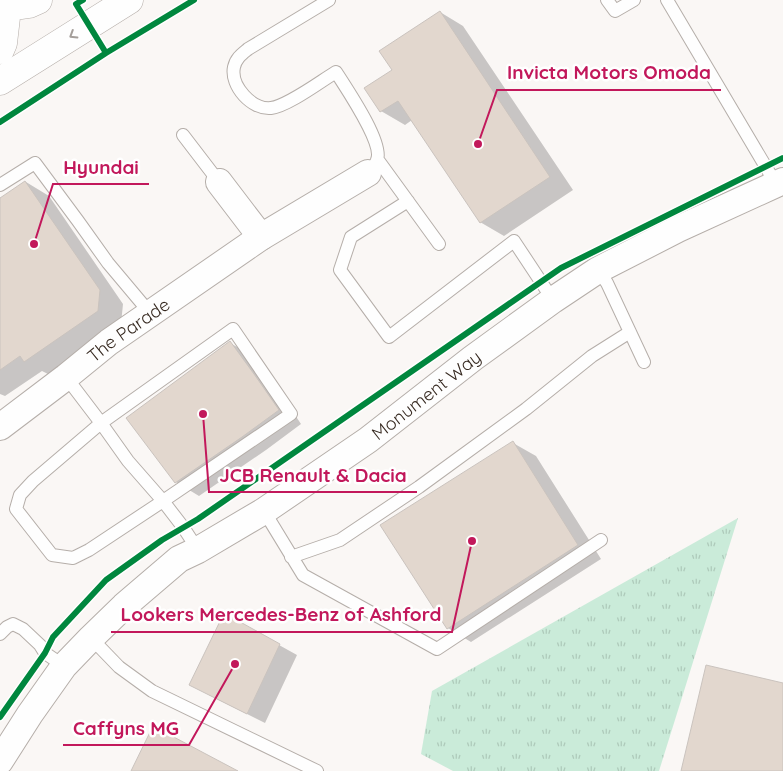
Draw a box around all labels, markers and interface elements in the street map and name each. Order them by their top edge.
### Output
one-way arrow [69,29,78,38]
callout: Invicta Motors Omoda [497,56,721,90]
text: Invicta Motors Omoda [507,60,711,84]
callout: Hyundai [53,150,149,184]
text: Hyundai [63,155,139,179]
street label: The Parade [82,292,174,367]
street label: Monument Way [367,345,485,445]
callout: JCB Renault & Dacia [209,458,417,492]
text: JCB Renault & Dacia [219,463,407,487]
callout: Lookers Mercedes-Benz of Ashford [111,598,452,632]
text: Lookers Mercedes-Benz of Ashford [121,602,441,626]
callout: Caffyns MG [63,711,189,745]
text: Caffyns MG [73,716,179,740]

